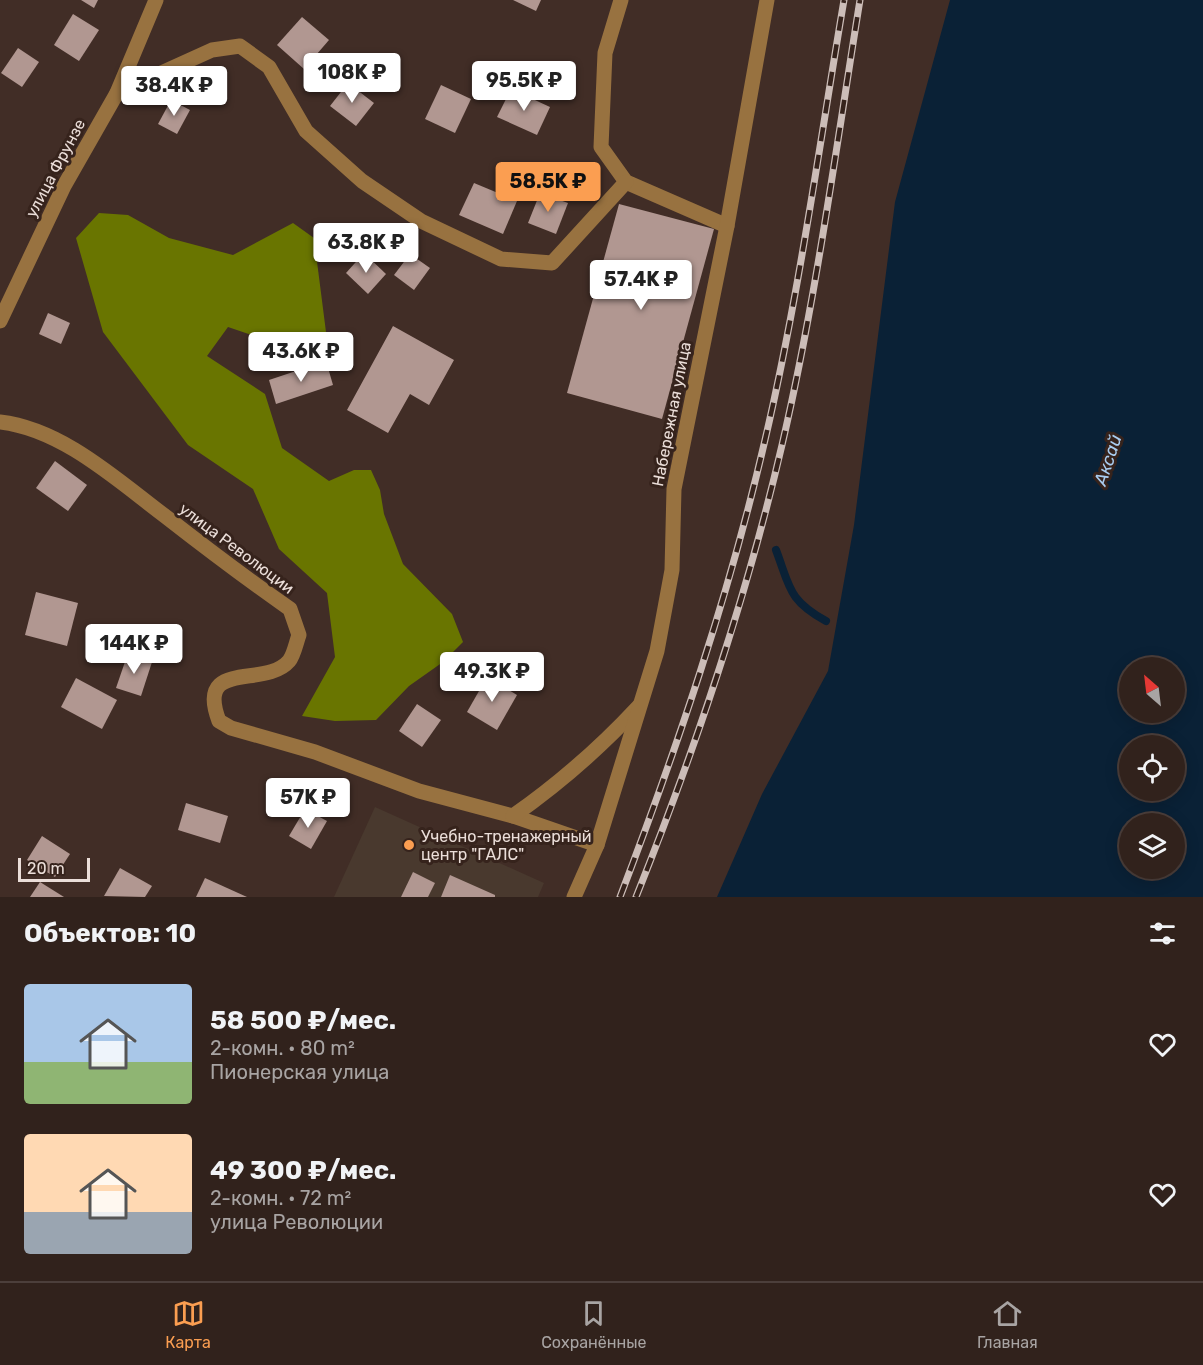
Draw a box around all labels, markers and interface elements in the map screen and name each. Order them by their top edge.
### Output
pin: 108K ₽ [303,53,401,104]
text: 108K ₽ [318,60,386,84]
pin: 95.5K ₽ [469,61,579,112]
pin: 38.4K ₽ [119,66,229,117]
text: 95.5K ₽ [486,68,562,92]
text: 38.4K ₽ [135,73,213,97]
street label: улица Фрунзе [22,116,89,221]
pin: 58.5K ₽ [493,162,603,213]
text: 58.5K ₽ [510,169,586,193]
pin: 63.8K ₽ [311,223,421,274]
text: 63.8K ₽ [327,230,405,254]
pin: 57.4K ₽ [586,260,696,311]
text: 57.4K ₽ [604,267,678,291]
pin: 43.6K ₽ [246,332,356,383]
text: 43.6K ₽ [262,339,340,363]
street label: Набережная улица [648,340,695,488]
water label: Аксай [1089,431,1127,489]
street label: улица Революции [176,499,298,598]
pin: 144K ₽ [85,624,183,675]
text: 144K ₽ [99,631,169,655]
pin: 49.3K ₽ [437,652,547,703]
north arrow [1119,657,1185,723]
map controls [1119,657,1185,879]
text: 49.3K ₽ [454,659,530,683]
button: locate [1119,735,1185,801]
pin: 57K ₽ [266,778,350,829]
text: 57K ₽ [280,785,336,809]
button: layers [1119,813,1185,879]
place label: Учебно-тренажерный центр "ГАЛС" [421,827,592,864]
marker: Учебно-тренажерный центр "ГАЛС" [402,838,416,852]
scale bar [18,855,90,882]
text: 20 m [27,859,65,878]
icon: filters [1146,917,1179,950]
text: Объектов: 10 [24,918,196,949]
text: 58 500 ₽/мес. [210,1005,396,1036]
icon: home [72,1008,144,1080]
icon: heart [1146,1028,1179,1061]
text: 2-комн. · 80 m² [210,1036,355,1060]
text: Пионерская улица [210,1060,389,1084]
text: 49 300 ₽/мес. [210,1155,396,1186]
icon: home [72,1158,144,1230]
icon: heart [1146,1178,1179,1211]
text: 2-комн. · 72 m² [210,1186,351,1210]
text: улица Революции [210,1210,383,1234]
tab: Карта [165,1297,211,1352]
tab: Сохранённые [541,1297,647,1352]
tab: Главная [977,1297,1038,1352]

